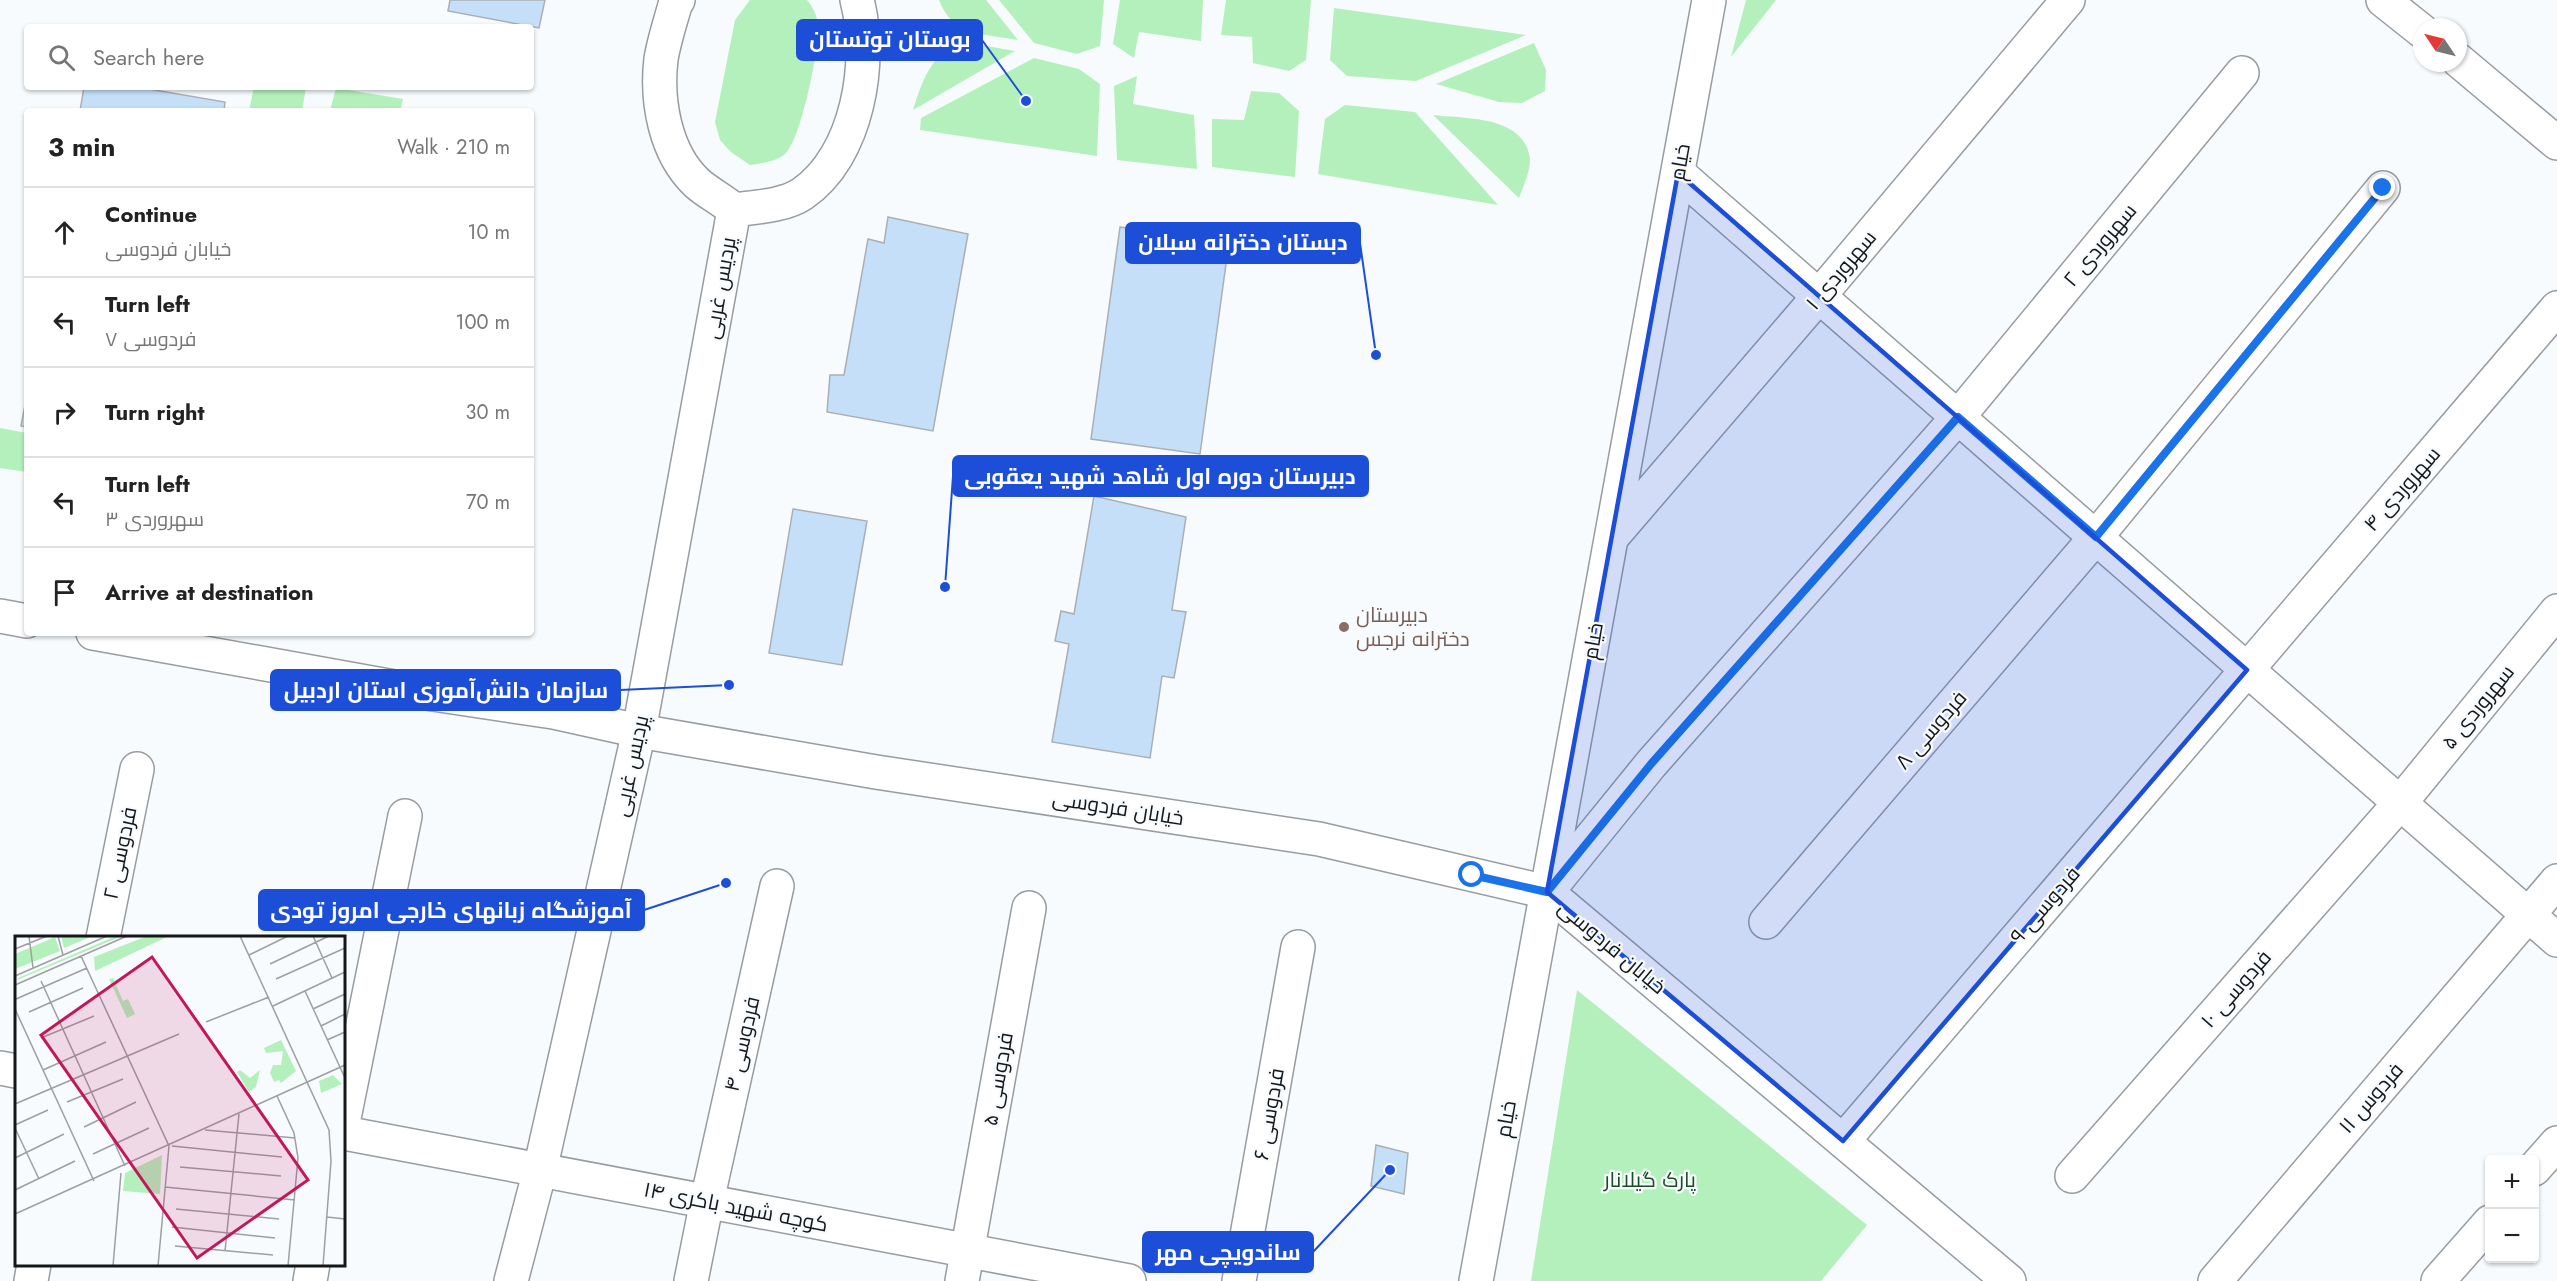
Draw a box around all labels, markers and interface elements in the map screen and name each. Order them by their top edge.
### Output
north arrow [2413,18,2467,72]
callout: بوستان توتستان [797,20,982,60]
text: بوستان توتستان [809,23,971,55]
search box [24,24,534,90]
icon: search [45,41,78,74]
text: Search here [93,41,204,73]
text: 3 min [48,128,115,166]
text: Walk · 210 m [397,133,510,162]
street label: خیام [1662,141,1698,183]
route end [2369,174,2395,200]
street label: سهروردی ۲ [2056,197,2144,293]
text: Continue [105,198,197,230]
icon: ahead [48,216,81,249]
text: 10 m [467,218,510,247]
callout: دبستان دخترانه سبلان [1126,223,1360,263]
street label: سهروردی ۱ [1799,223,1883,317]
text: دبستان دخترانه سبلان [1138,226,1348,258]
street label: پردیس غربی [696,234,744,341]
text: خیابان فردوسی [105,235,231,264]
text: Turn left [105,288,190,320]
icon: left [48,306,81,339]
text: 100 m [455,308,510,337]
text: فردوسی ۷ [105,325,196,354]
icon: right [48,396,81,429]
text: Turn right [105,396,205,428]
text: 30 m [465,398,510,427]
street label: سهروردی ۴ [2357,440,2447,538]
callout: دبیرستان دوره اول شاهد شهید یعقوبی [953,456,1368,496]
text: دبیرستان دوره اول شاهد شهید یعقوبی [964,460,1356,492]
text: Turn left [105,468,190,500]
icon: left [48,486,81,519]
text: 70 m [466,488,510,517]
text: سهروردی ۳ [105,505,204,534]
icon: arrive [48,576,81,609]
text: Arrive at destination [105,576,314,608]
place label: دبیرستان دخترانه نرجس [1356,600,1470,654]
marker: دبیرستان دخترانه نرجس [1337,620,1351,634]
street label: خیام [1575,620,1611,662]
street label: سهروردی ۵ [2434,658,2522,756]
callout: سازمان دانش‌آموزی استان اردبیل [271,670,620,710]
text: سازمان دانش‌آموزی استان اردبیل [284,674,608,706]
street label: فردوسی ۸ [1888,684,1974,776]
street label: پردیس غربی [606,712,656,820]
street label: خیابان فردوسی [1050,783,1186,833]
street label: فردوسی ۲ [96,804,144,902]
street label: فردوسی ۹ [2003,860,2087,950]
route start [1458,861,1484,887]
callout: آموزشگاه زبانهای خارجی امروز تودی [259,890,644,930]
street label: خیابان فردوسی [1552,893,1672,1001]
text: آموزشگاه زبانهای خارجی امروز تودی [270,894,632,926]
inset map [15,936,345,1266]
street label: فردوسی ۱۰ [2194,943,2278,1035]
street label: فردوسی ۴ [716,993,768,1095]
street label: فردوسی ۵ [975,1030,1021,1128]
street label: فردوس ۱۱ [2332,1056,2410,1140]
street label: فردوسی ۶ [1246,1066,1292,1162]
street label: خیام [1488,1098,1524,1140]
map controls [2485,1155,2539,1263]
button: + [2485,1155,2539,1209]
park label: پارک گیلانار [1603,1165,1696,1195]
street label: کوچه شهید باکری ۱۴ [641,1174,831,1240]
button: − [2485,1209,2539,1263]
callout: ساندویچی مهر [1143,1232,1313,1272]
text: ساندویچی مهر [1154,1236,1301,1268]

